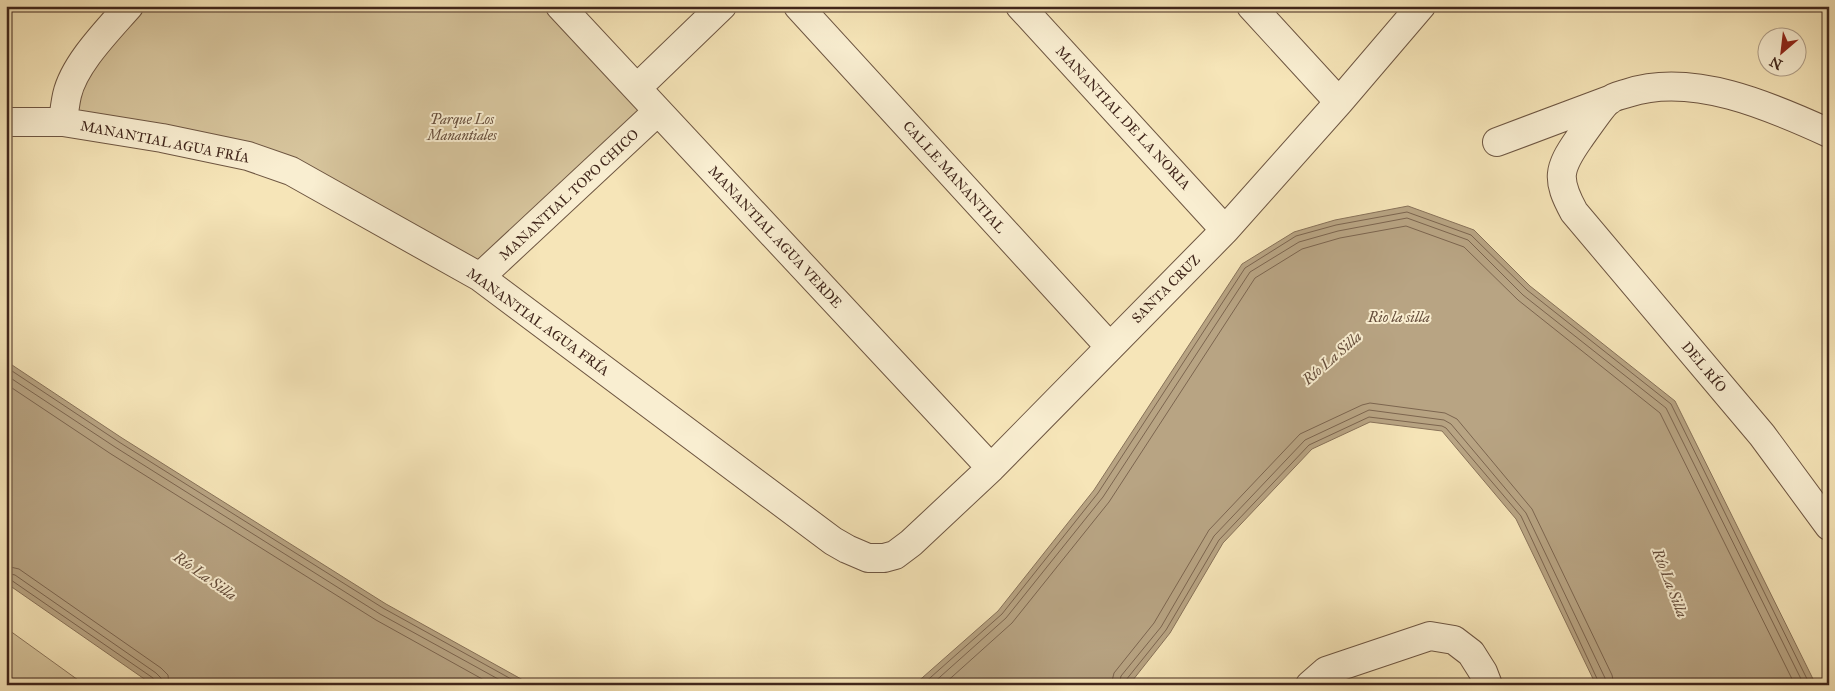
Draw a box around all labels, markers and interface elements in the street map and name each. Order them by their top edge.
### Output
north arrow [1758,28,1808,78]
street label: MANANTIAL DE LA NORIA [1052,43,1194,194]
text: N [1767,53,1785,73]
park label: Parque Los Manantiales [425,111,498,144]
street label: MANANTIAL AGUA FRÍA [79,115,252,167]
street label: CALLE MANANTIAL [899,117,1009,237]
street label: MANANTIAL TOPO CHICO [496,126,642,264]
street label: MANANTIAL AGUA VERDE [705,162,845,312]
street label: SANTA CRUZ [1128,251,1204,327]
street label: MANANTIAL AGUA FRÍA [463,263,614,380]
water label: Rio la silla [1367,308,1430,326]
water label: Río La Silla [1298,327,1365,389]
street label: DEL RÍO [1678,337,1732,396]
water label: Río La Silla [1648,545,1691,620]
water label: Río La Silla [169,547,240,604]

